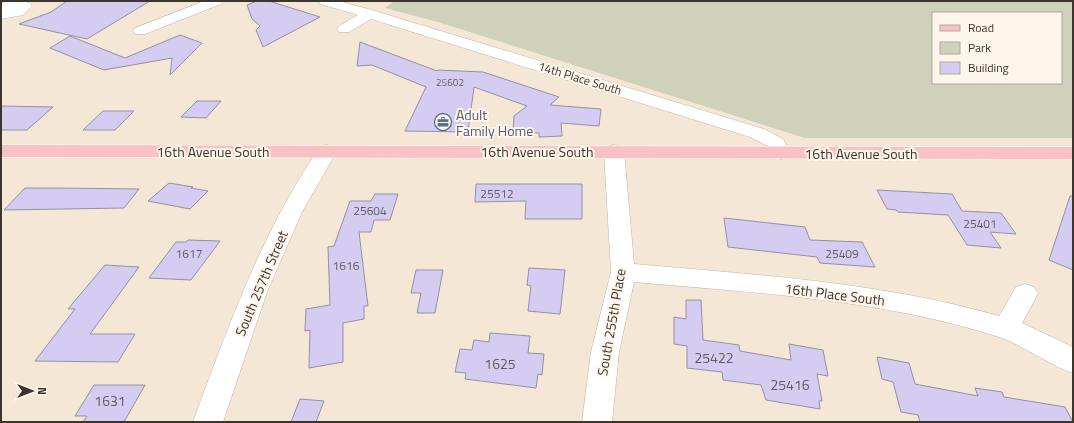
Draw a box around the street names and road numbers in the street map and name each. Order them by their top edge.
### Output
street label: 14th Place South [536,56,624,100]
street label: 16th Avenue South [157,141,269,162]
street label: 16th Avenue South [481,141,593,162]
street label: 16th Avenue South [805,143,917,164]
street label: South 257th Street [229,227,293,339]
street label: South 255th Place [591,267,631,377]
street label: 16th Place South [784,277,886,311]

